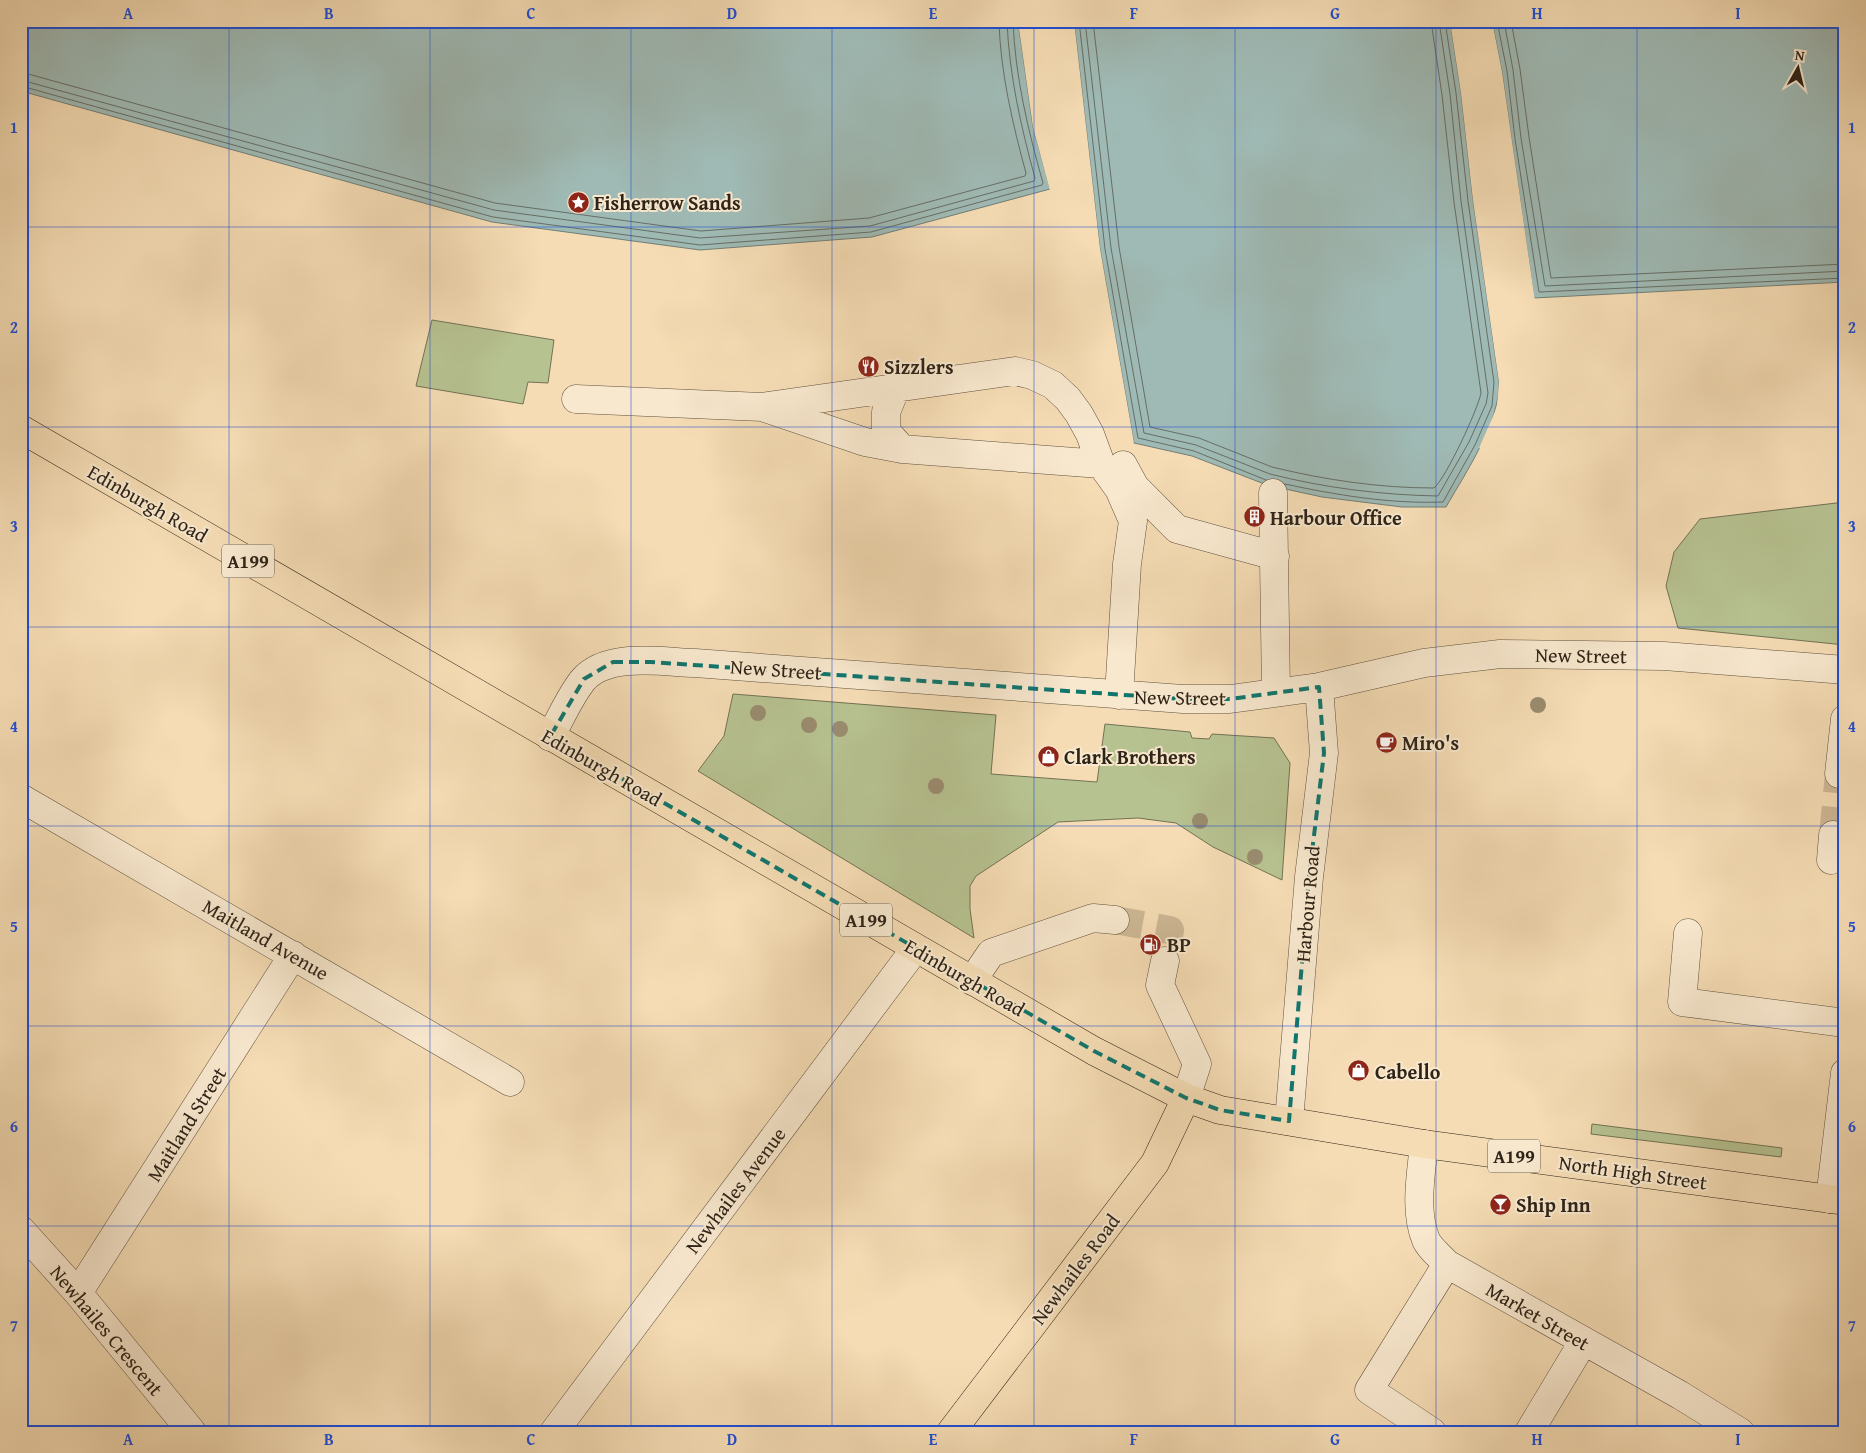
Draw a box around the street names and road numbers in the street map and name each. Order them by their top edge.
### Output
street label: Edinburgh Road [83,457,214,549]
road number: A199 [222,544,274,578]
street label: New Street [1535,640,1627,670]
street label: New Street [729,651,823,687]
street label: New Street [1134,682,1226,712]
street label: Edinburgh Road [537,721,668,813]
street label: Harbour Road [1287,844,1327,963]
street label: Maitland Avenue [198,891,334,987]
road number: A199 [840,904,892,936]
street label: Edinburgh Road [900,931,1031,1023]
street label: Maitland Street [139,1061,233,1187]
street label: Newhailes Avenue [678,1121,792,1259]
road number: A199 [1488,1140,1540,1172]
street label: North High Street [1557,1147,1709,1197]
street label: Newhailes Road [1024,1207,1127,1330]
street label: Newhailes Crescent [44,1258,170,1402]
street label: Market Street [1481,1275,1595,1357]

